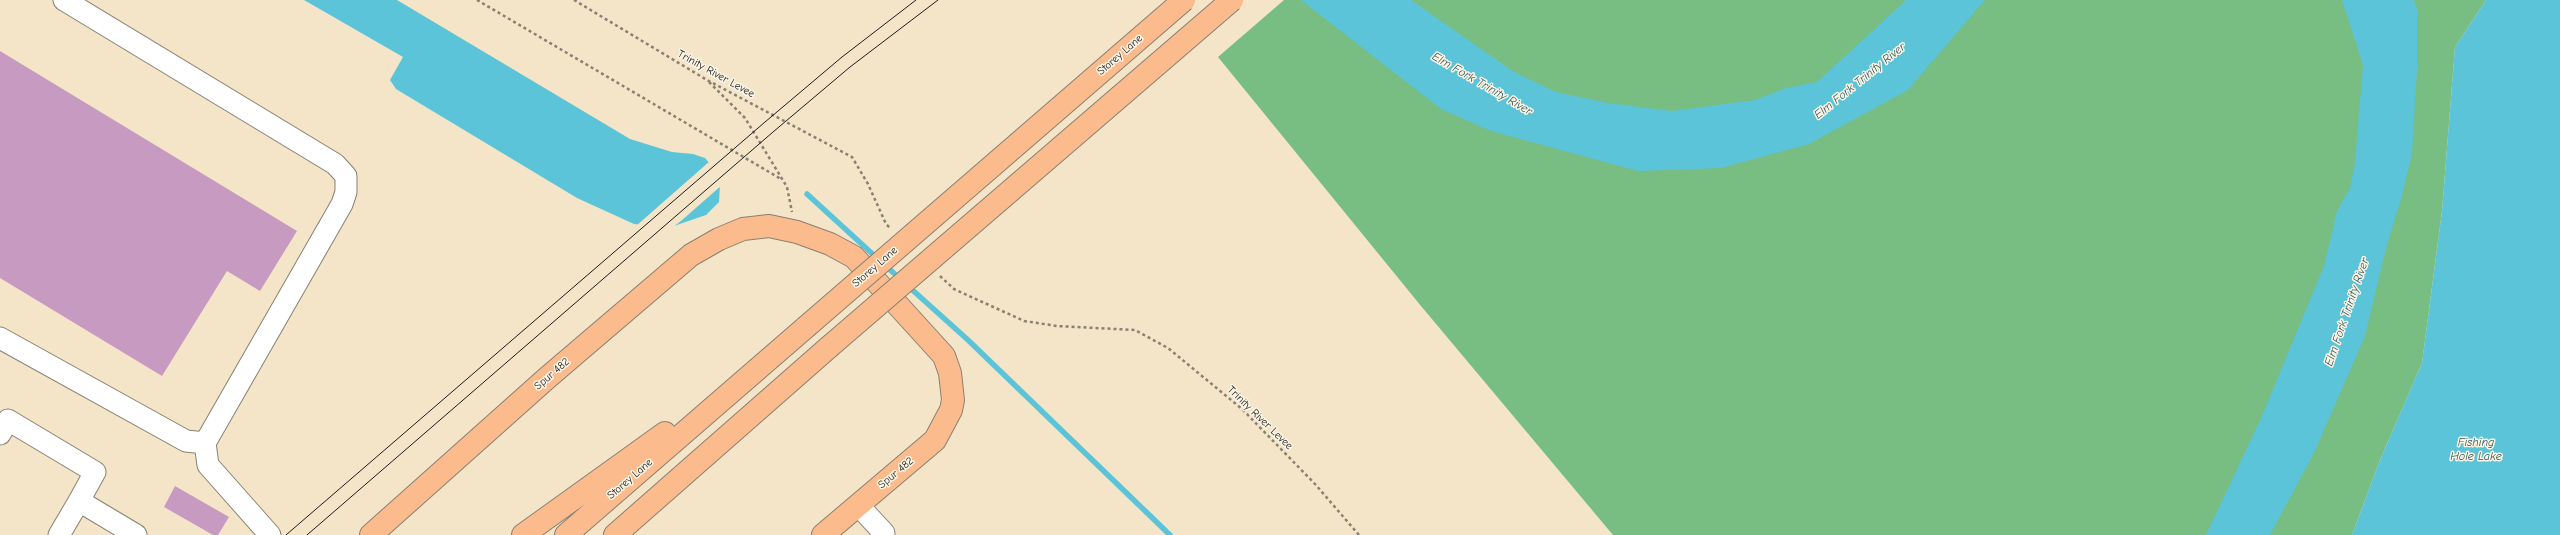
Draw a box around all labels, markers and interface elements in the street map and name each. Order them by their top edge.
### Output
street label: Storey Lane [1095,32,1145,78]
water label: Elm Fork Trinity River [1811,40,1909,122]
street label: Trinity River Levee [675,47,757,101]
water label: Elm Fork Trinity River [1429,49,1535,119]
street label: Storey Lane [850,244,900,290]
water label: Elm Fork Trinity River [2322,256,2372,368]
street label: Spur 482 [532,355,572,393]
street label: Trinity River Levee [1224,383,1296,453]
water label: Fishing Hole Lake [2450,436,2502,464]
street label: Spur 482 [876,454,916,492]
street label: Storey Lane [605,456,655,502]

